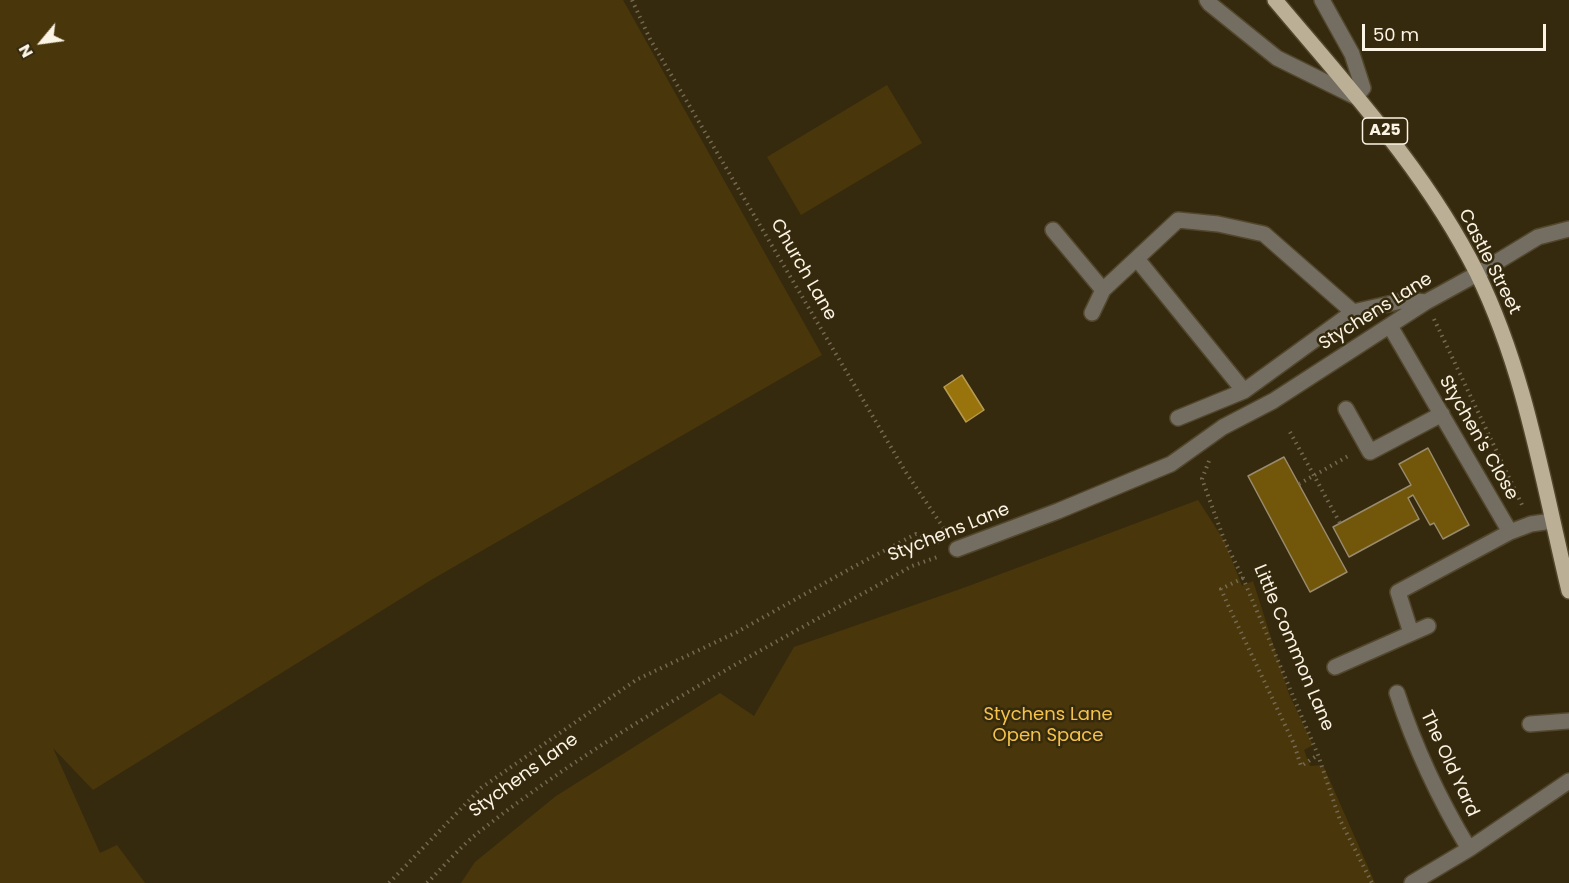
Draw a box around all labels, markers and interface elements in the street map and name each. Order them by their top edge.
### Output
north arrow [12,12,72,72]
scale bar [1365,12,1550,50]
text: 50 m [1373,22,1419,47]
text: N [13,40,39,62]
road number: A25 [1362,118,1408,144]
street label: Castle Street [1453,206,1525,318]
street label: Church Lane [765,215,841,325]
street label: Stychens Lane [1315,269,1437,355]
street label: Stychen's Close [1434,372,1522,504]
street label: Stychens Lane [885,499,1013,567]
street label: Little Common Lane [1248,562,1338,734]
park label: Stychens Lane Open Space [983,704,1113,746]
street label: The Old Yard [1415,708,1483,820]
street label: Stychens Lane [465,729,583,823]

